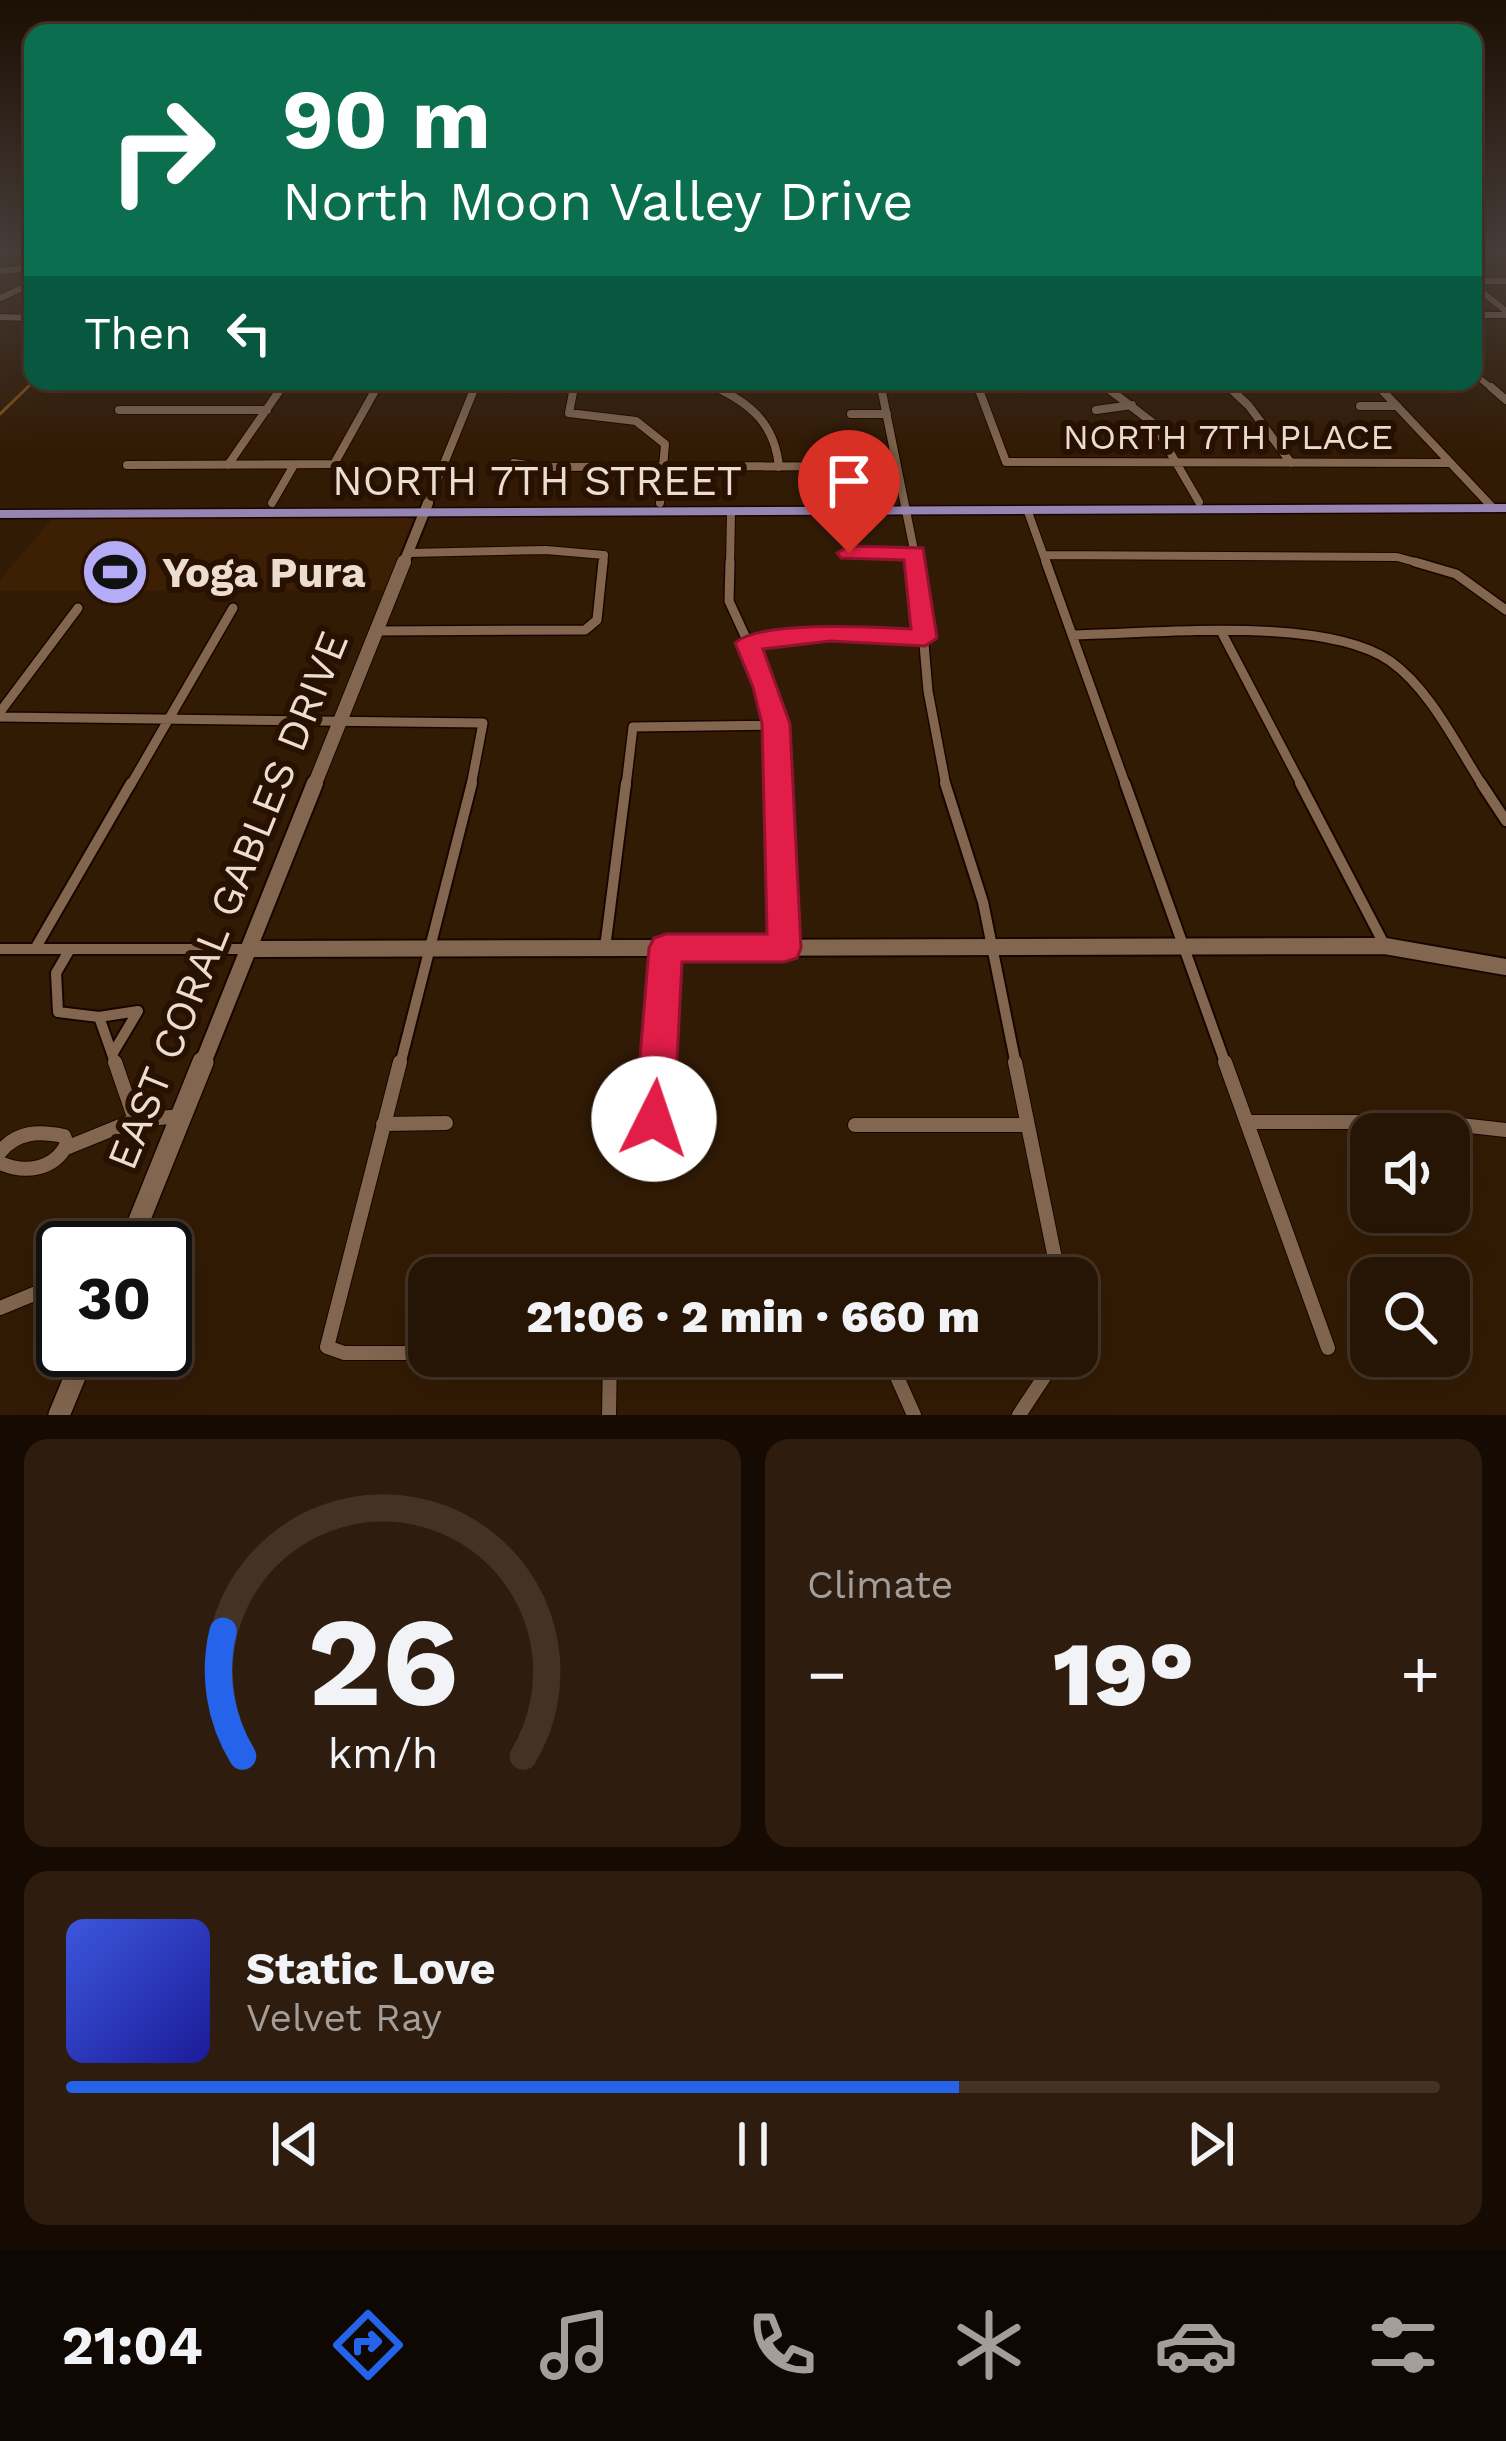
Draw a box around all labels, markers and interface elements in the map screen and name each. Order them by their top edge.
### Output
text: 90 m [282,70,491,168]
icon: right [84,72,240,228]
text: North Moon Valley Drive [282,170,913,233]
icon: left [216,300,282,366]
text: Then [84,307,192,360]
street label: NORTH 7TH PLACE [1063,416,1393,458]
pin [798,430,900,553]
icon: arrive [816,448,882,514]
street label: NORTH 7TH STREET [332,456,742,505]
sports icon: Yoga Pura [80,537,150,607]
place label: Yoga Pura [162,548,366,597]
street label: EAST CORAL GABLES DRIVE [97,624,358,1176]
position arrow [591,1056,717,1182]
map controls [1350,1113,1470,1377]
button: sound [1350,1113,1470,1233]
speed limit sign: 30 [36,1221,192,1377]
button: search [1350,1257,1470,1377]
text: 21:06 · 2 min · 660 m [526,1290,980,1343]
text: Climate [807,1562,953,1607]
text: 26 [307,1589,458,1735]
text: 19° [1053,1621,1194,1727]
text: − [807,1636,847,1713]
text: + [1400,1636,1440,1713]
text: km/h [327,1728,438,1778]
text: Static Love [246,1942,496,1995]
text: Velvet Ray [246,1995,442,2040]
icon: previous [262,2111,328,2177]
icon: pause [720,2111,786,2177]
icon: next [1178,2111,1244,2177]
icon: directions [326,2303,410,2387]
icon: music [533,2303,617,2387]
icon: phone [740,2303,824,2387]
icon: climate [947,2303,1031,2387]
icon: car [1154,2303,1238,2387]
icon: filters [1361,2303,1445,2387]
text: 21:04 [61,2314,203,2377]

